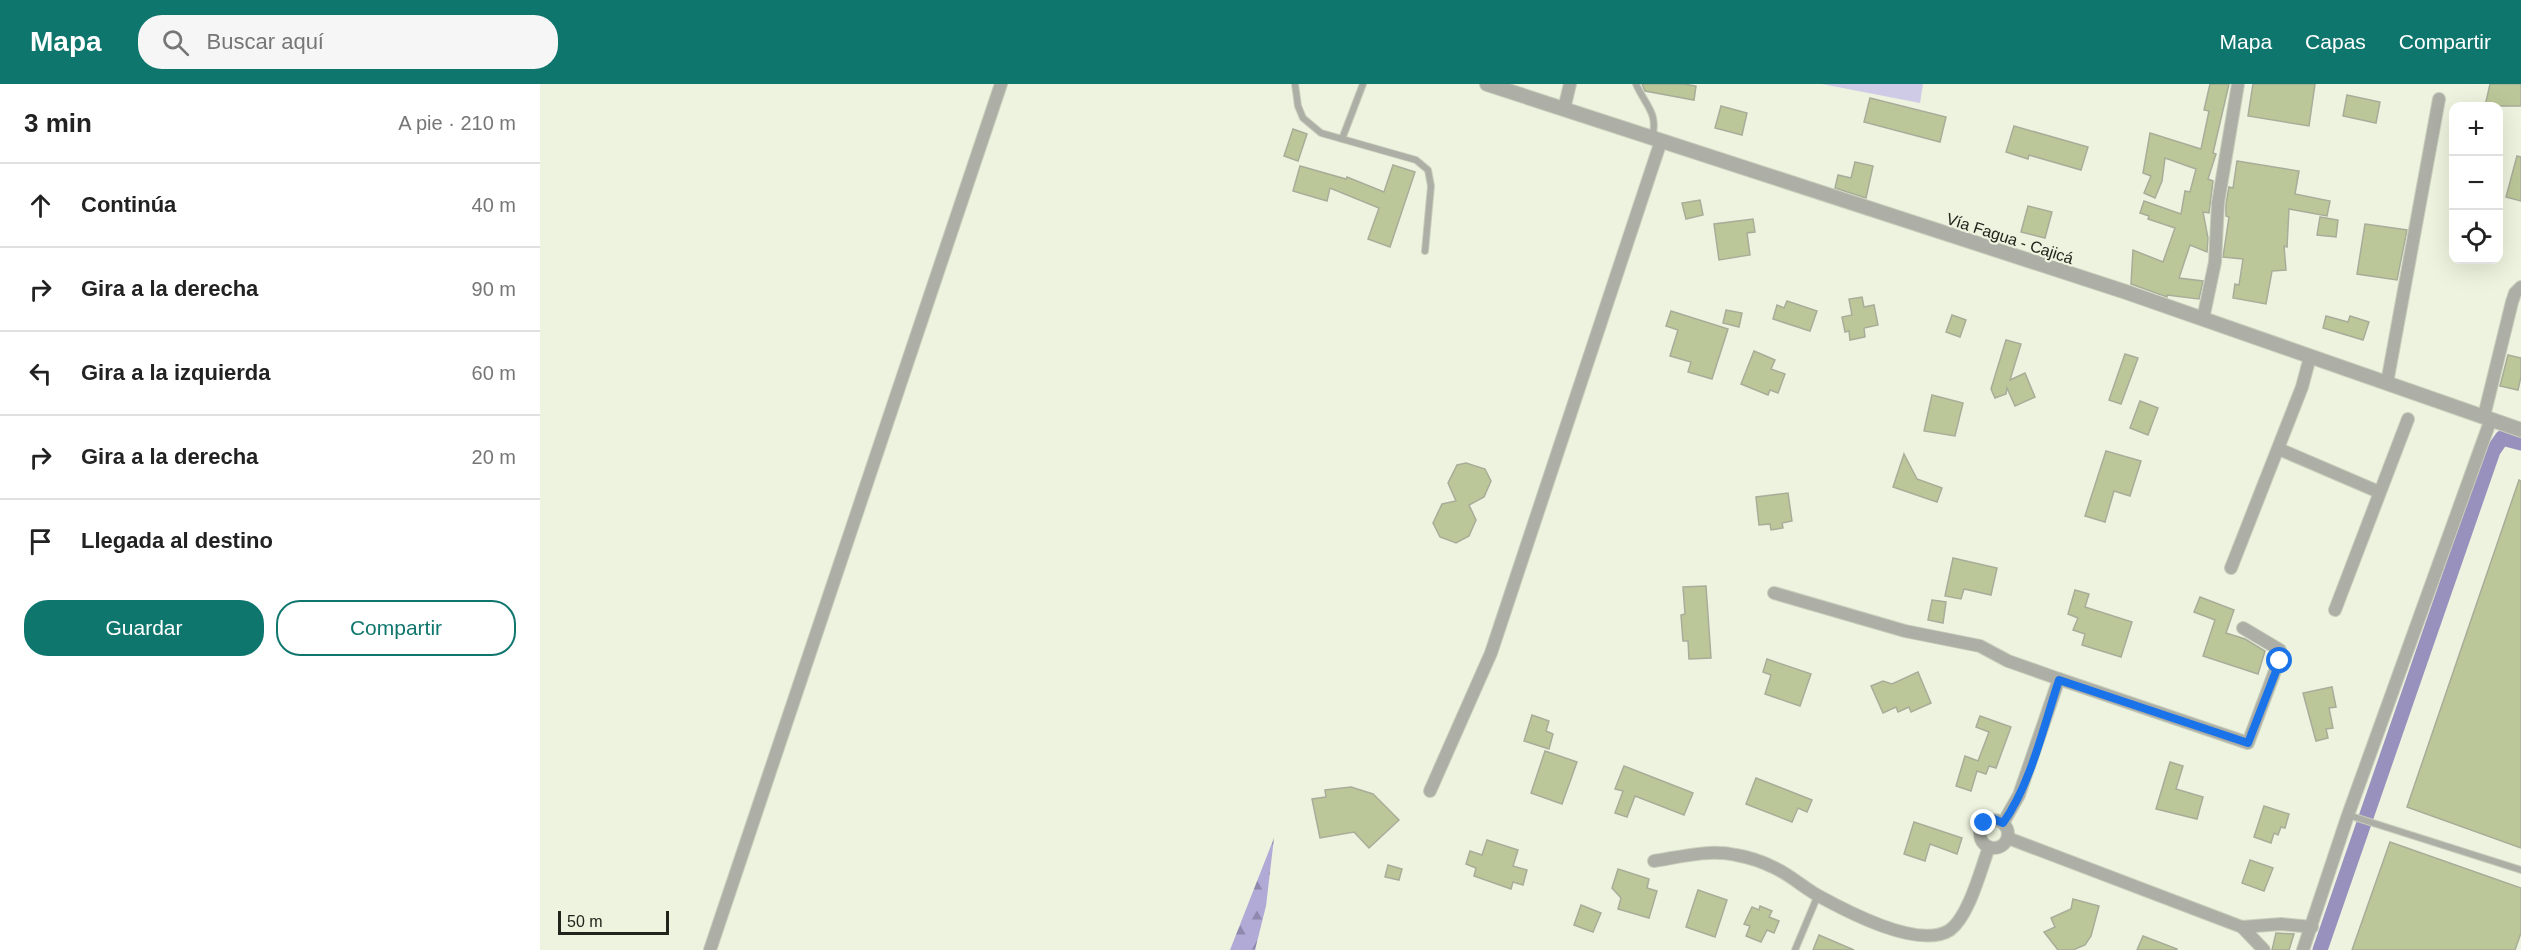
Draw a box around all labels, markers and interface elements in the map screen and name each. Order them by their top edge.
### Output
search box [138,15,558,69]
text: Mapa [30,26,102,57]
icon: search [159,26,192,59]
text: Buscar aquí [207,29,324,54]
text: Mapa [2220,30,2272,53]
text: Capas [2305,30,2366,53]
text: Compartir [2399,30,2491,53]
map controls [2449,102,2503,264]
button: + [2449,102,2503,156]
text: 3 min [24,108,92,138]
text: A pie · 210 m [398,112,516,134]
button: − [2449,156,2503,210]
icon: ahead [24,189,57,222]
text: Continúa [81,192,176,217]
text: 40 m [472,194,516,216]
street label: Vía Fagua - Cajicá [1944,210,2076,267]
button: locate [2449,210,2503,264]
icon: right [24,273,57,306]
text: Gira a la derecha [81,276,258,301]
text: 90 m [472,278,516,300]
icon: left [24,357,57,390]
text: Gira a la izquierda [81,360,271,385]
text: 60 m [472,362,516,384]
icon: right [24,441,57,474]
text: Gira a la derecha [81,444,258,469]
text: 20 m [472,446,516,468]
icon: arrive [24,525,57,558]
text: Llegada al destino [81,528,273,553]
button: Guardar [24,600,264,656]
button: Compartir [276,600,516,656]
route start [2266,647,2292,673]
route end [1970,809,1996,835]
scale bar [558,908,669,936]
text: 50 m [567,913,603,930]

